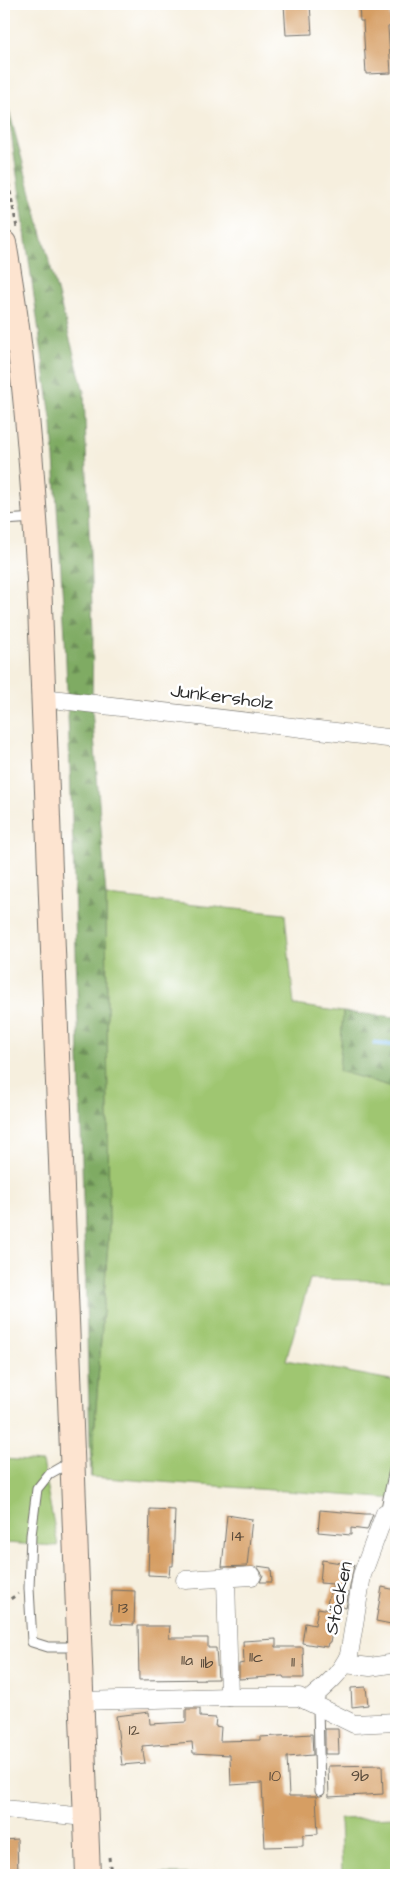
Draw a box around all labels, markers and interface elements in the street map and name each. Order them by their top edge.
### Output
street label: Junkersholz [169,677,276,717]
house number: 14 [232,1525,245,1547]
street label: Stöcken [318,1559,360,1637]
house number: 13 [118,1597,128,1619]
house number: 11c [249,1646,263,1668]
house number: 11a [181,1649,193,1671]
house number: 11 [291,1651,295,1673]
house number: 11b [200,1652,214,1674]
house number: 12 [128,1719,140,1741]
house number: 10 [269,1765,281,1787]
house number: 9b [351,1765,369,1787]

